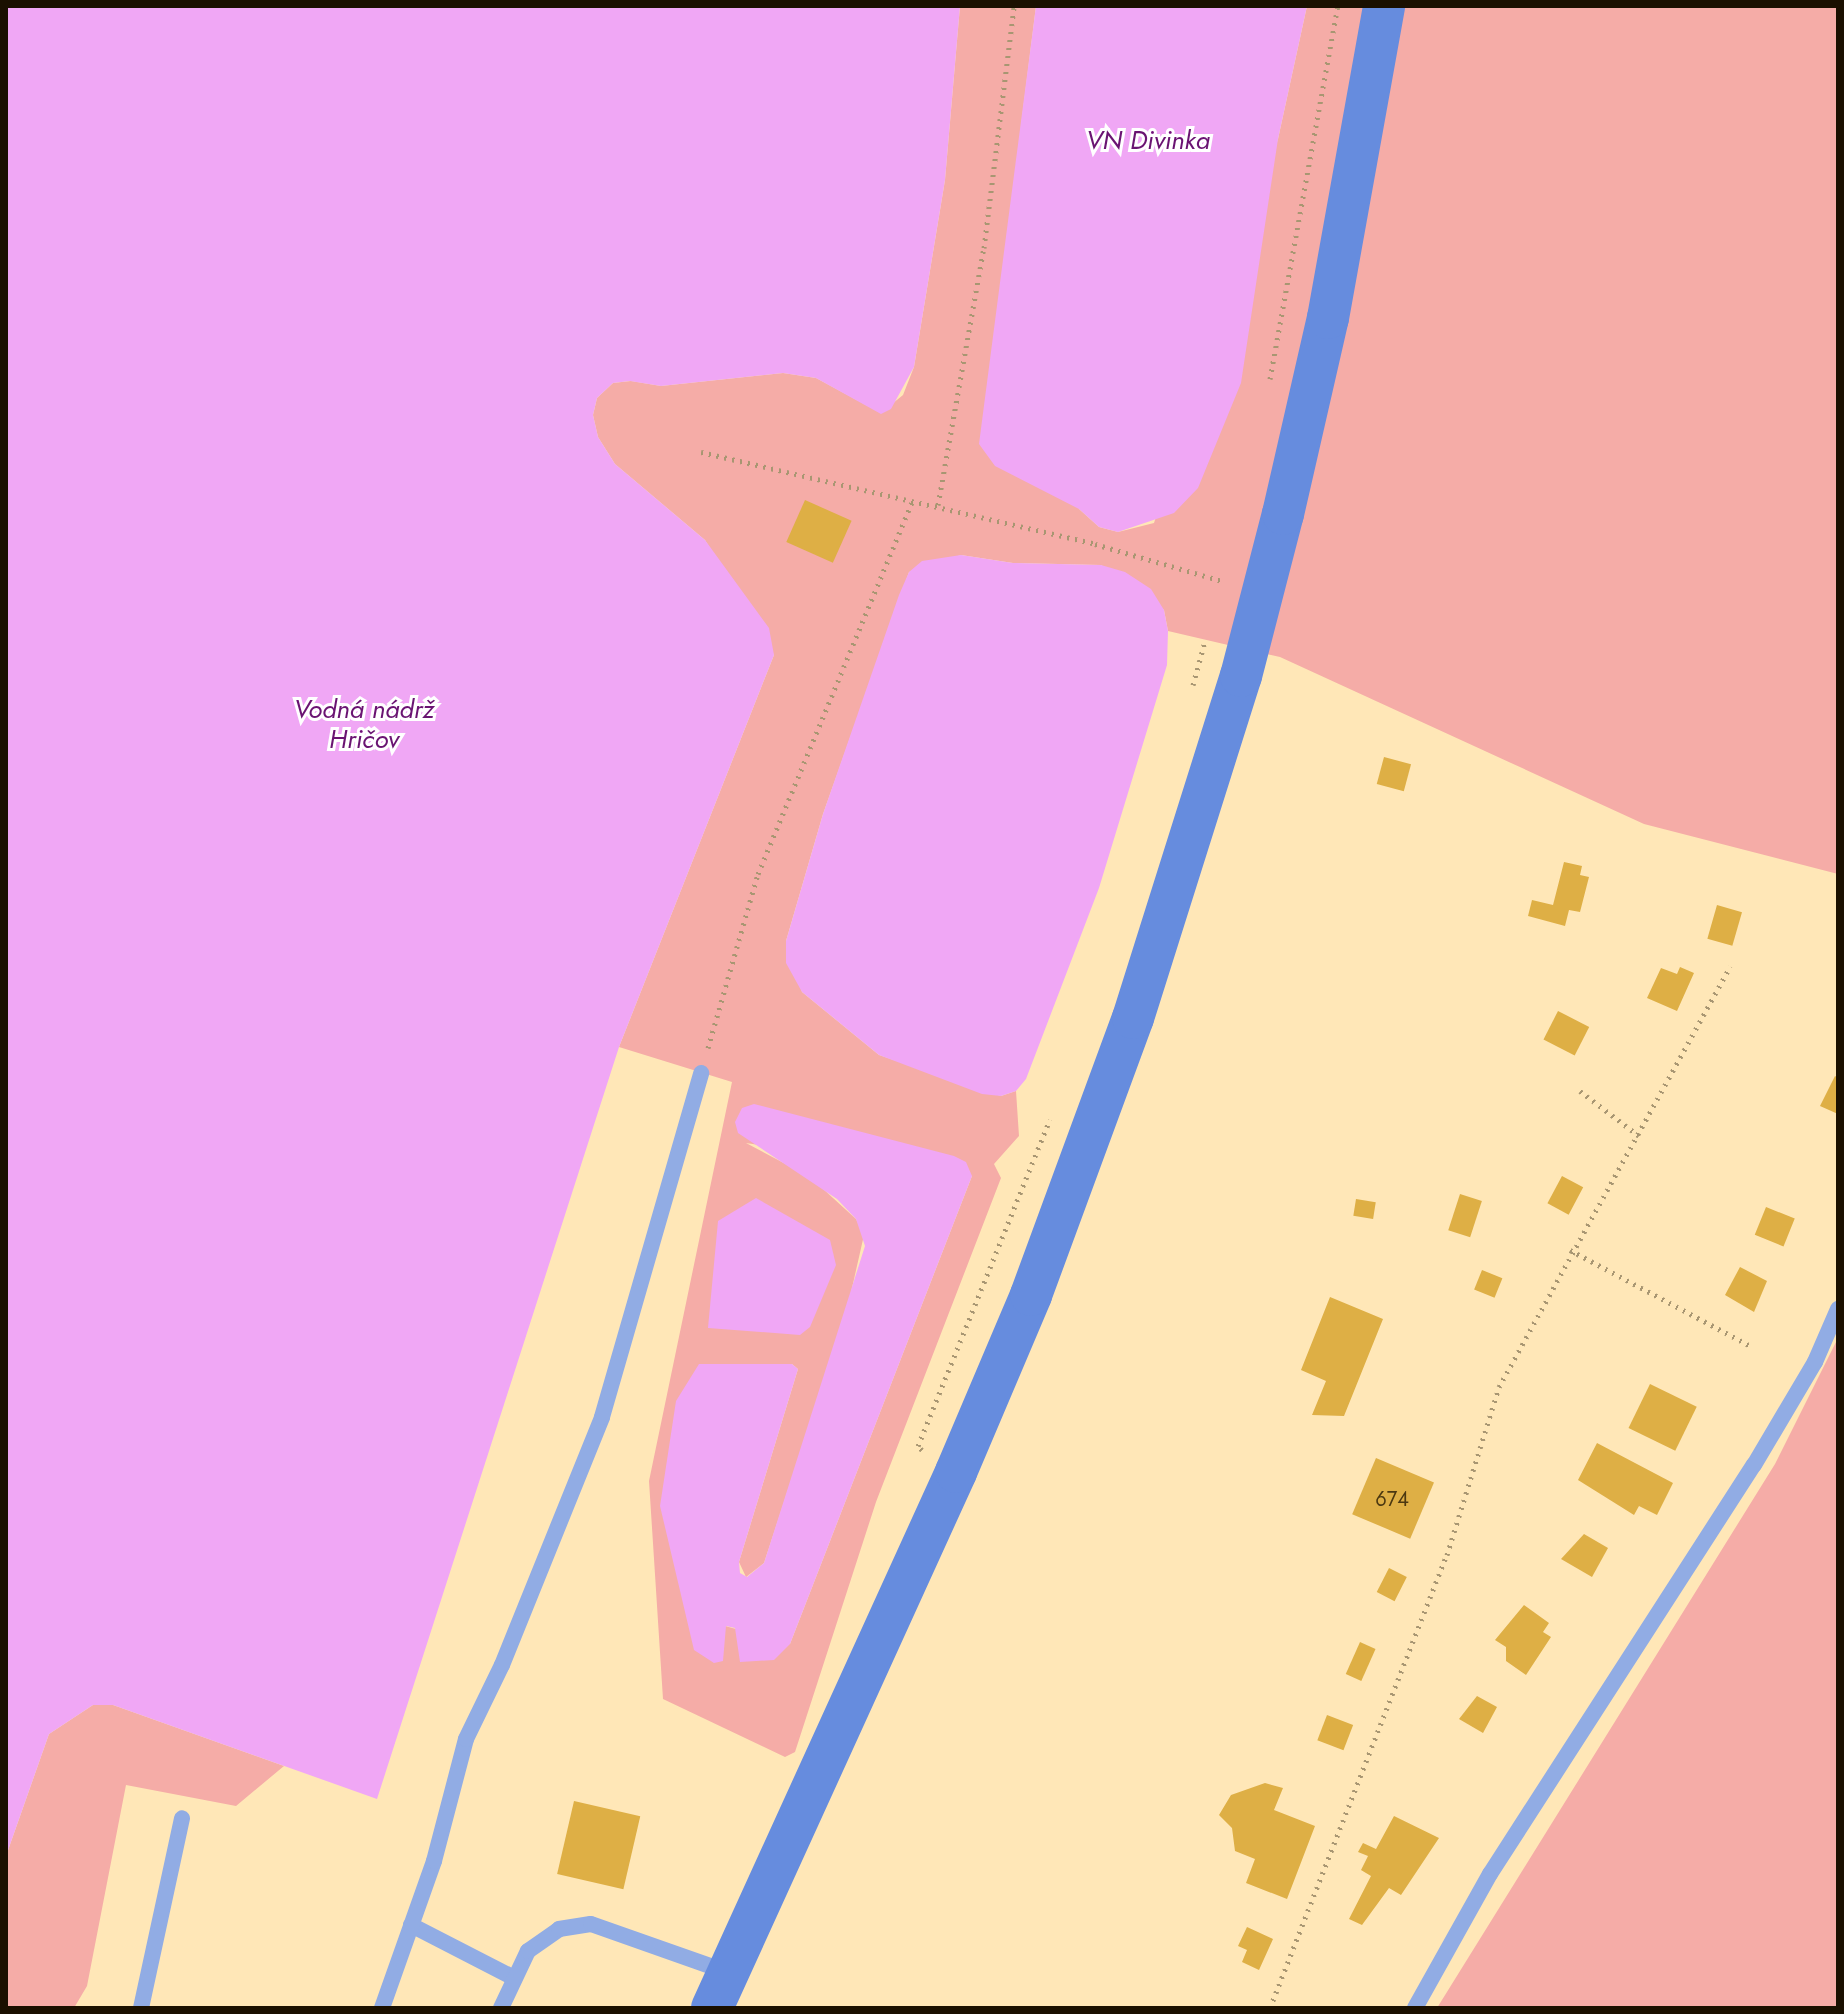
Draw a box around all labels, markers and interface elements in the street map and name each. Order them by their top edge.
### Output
water label: VN Divinka [1086,125,1210,157]
water label: Vodná nádrž Hričov [294,694,434,756]
house number: 674 [1375,1487,1409,1511]

